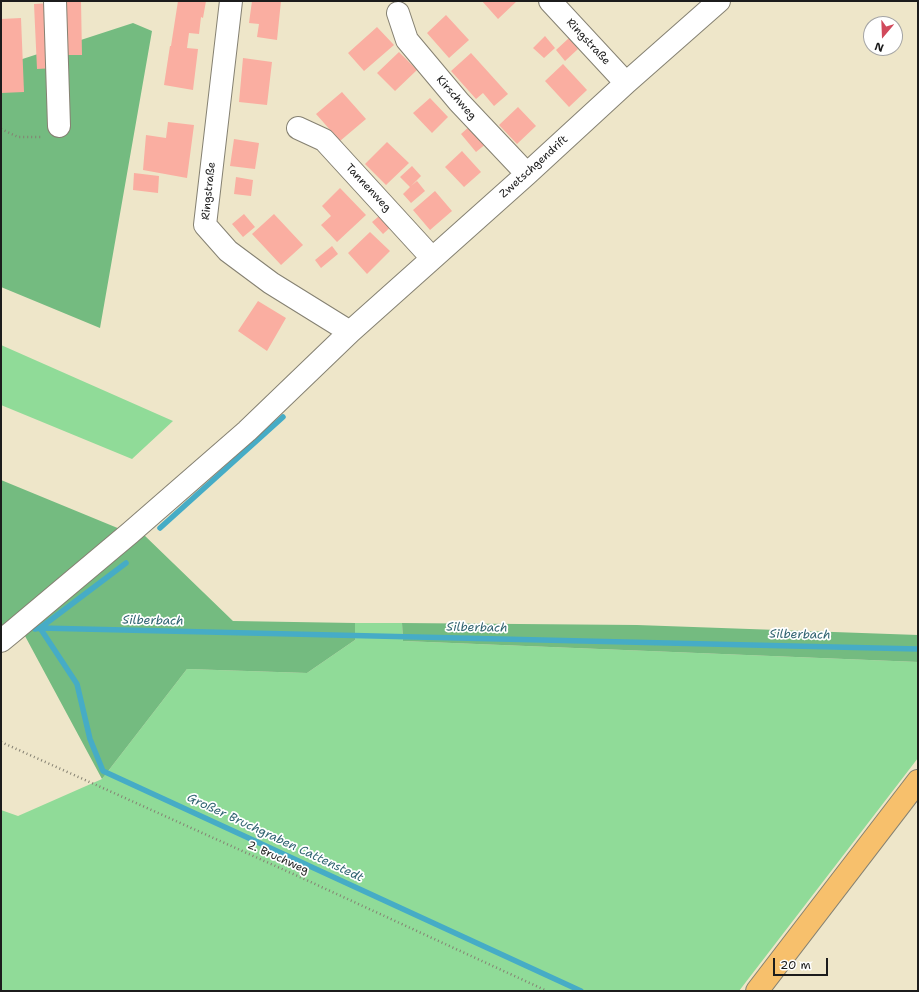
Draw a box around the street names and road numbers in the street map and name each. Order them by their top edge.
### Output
street label: Ringstraße [563,16,613,68]
street label: Kirschweg [433,73,479,123]
street label: Zwetschgendrift [497,133,571,201]
street label: Ringstraße [199,161,219,221]
street label: Tannenweg [342,161,394,215]
street label: 2. Bruchweg [245,839,311,877]

